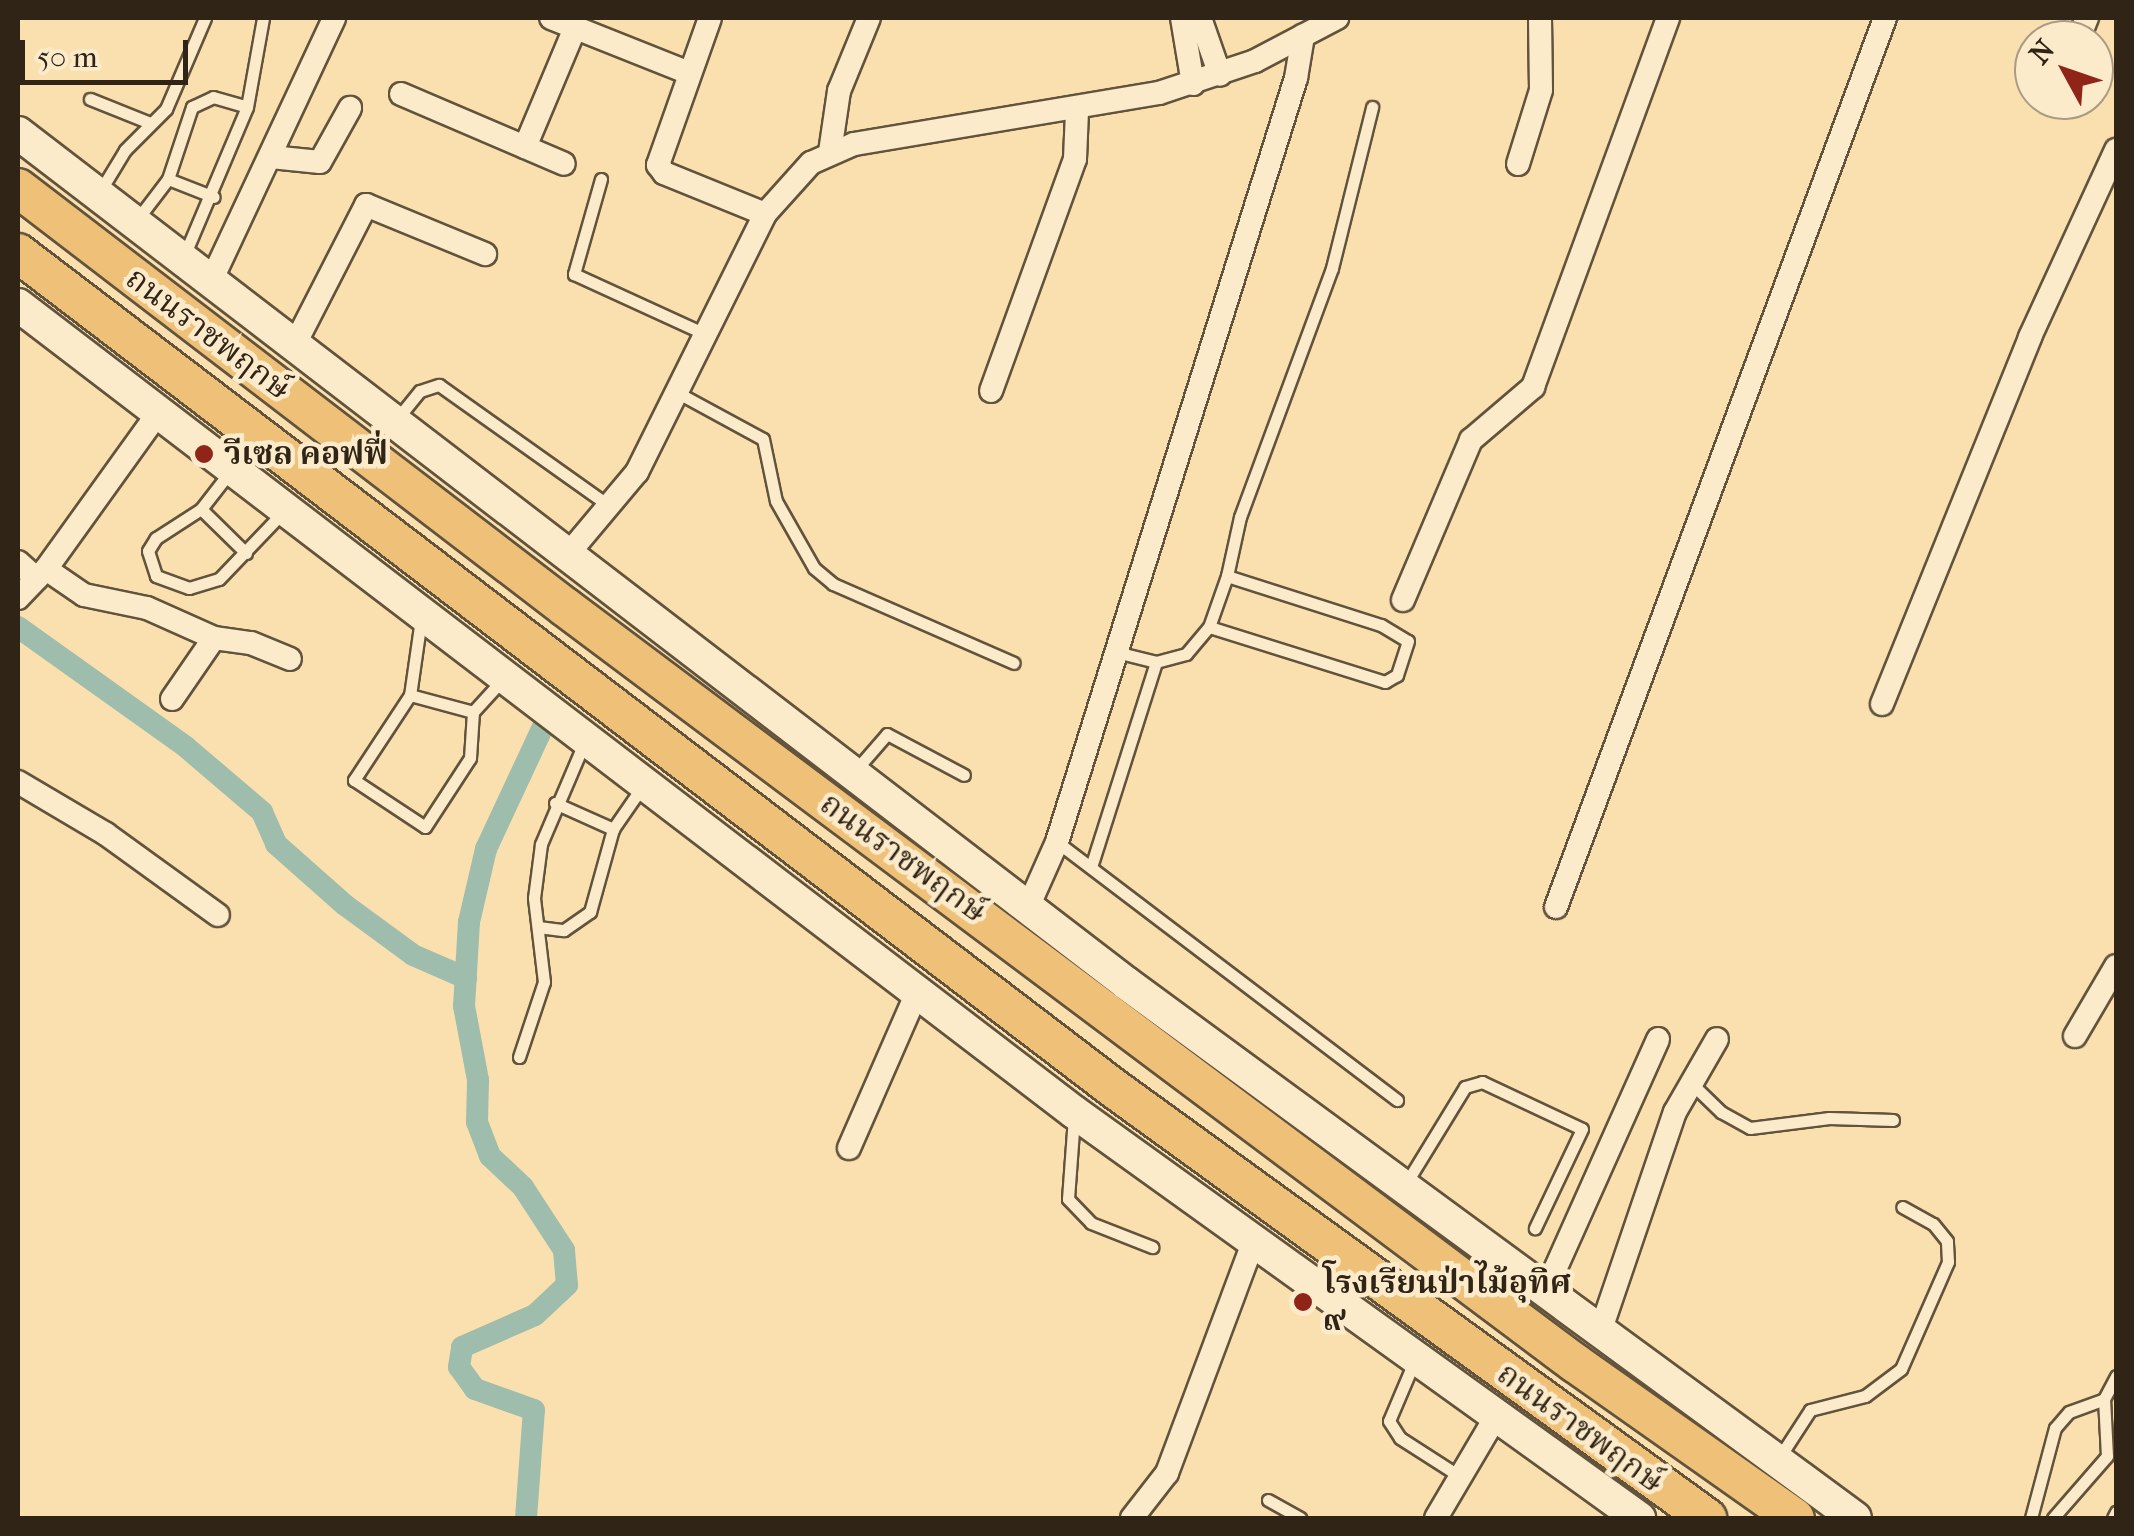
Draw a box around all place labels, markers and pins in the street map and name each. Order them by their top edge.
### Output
place label: วีเซล คอฟฟี่ [224,435,388,473]
marker: วีเซล คอฟฟี่ [193,443,215,465]
place label: โรงเรียนป่าไม้อุทิศ ๙ [1323,1265,1571,1340]
marker: โรงเรียนป่าไม้อุทิศ ๙ [1292,1291,1314,1313]

